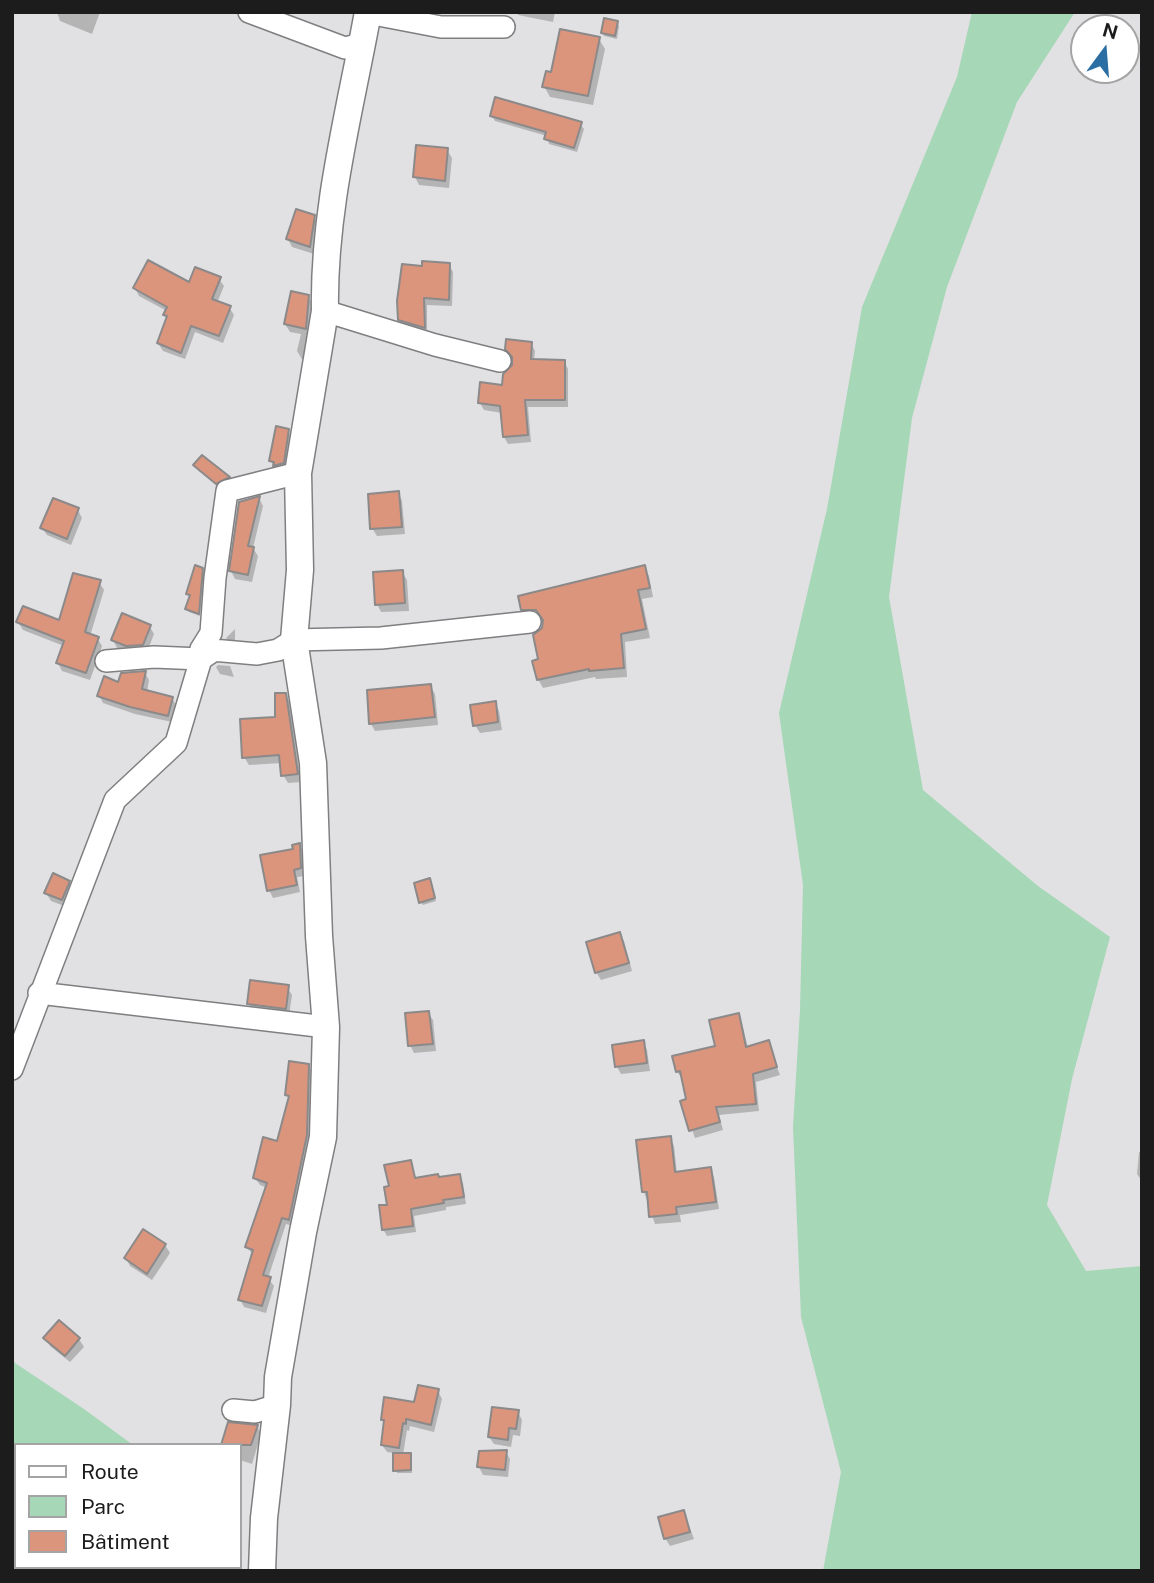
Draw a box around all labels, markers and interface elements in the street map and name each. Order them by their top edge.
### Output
north arrow [1070,14,1140,84]
text: N [1100,18,1120,43]
legend [14,1443,242,1569]
text: Route [81,1459,139,1484]
text: Parc [81,1494,125,1519]
text: Bâtiment [81,1529,170,1554]

